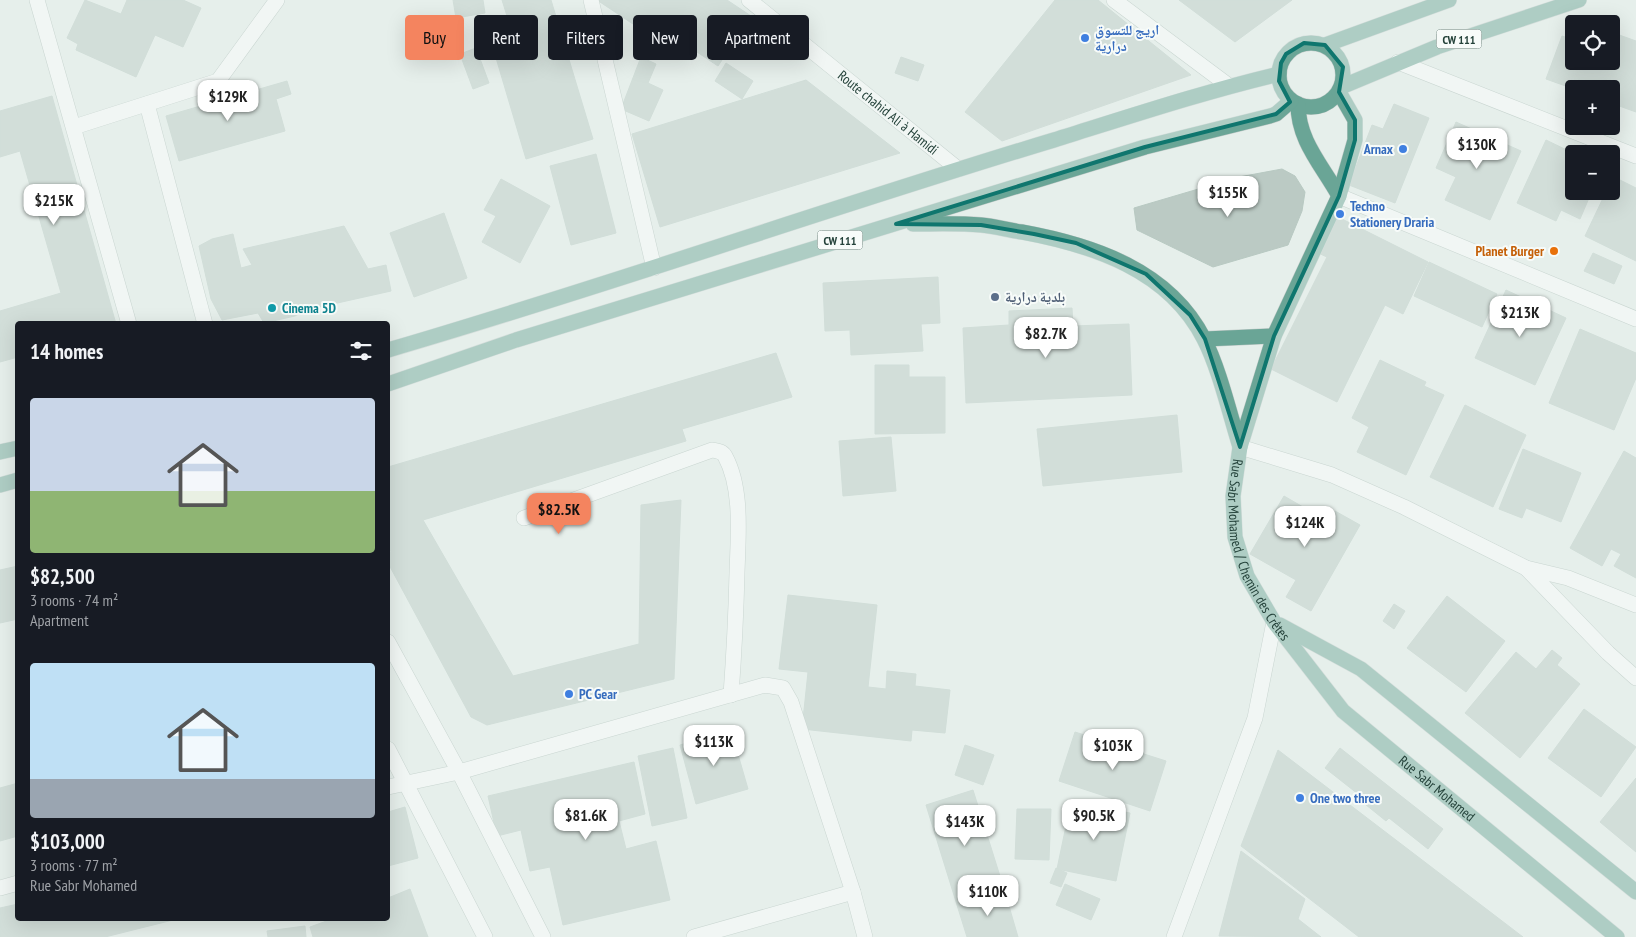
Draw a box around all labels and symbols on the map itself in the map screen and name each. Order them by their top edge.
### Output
place label: اريج للتسوق درارية [1095,21,1159,55]
road number: CW 111 [1436,30,1482,48]
marker: اريج للتسوق درارية [1079,32,1091,44]
street label: Route chahid Ali à Hamidi [834,66,942,159]
pin: $129K [193,80,263,122]
pin: $130K [1442,128,1512,170]
place label: Arnax [1363,140,1394,158]
marker: Arnax [1397,143,1409,155]
pin: $155K [1193,176,1263,218]
pin: $215K [19,184,89,226]
place label: Techno Stationery Draria [1350,197,1435,231]
marker: Techno Stationery Draria [1334,208,1346,220]
road number: CW 111 [818,230,862,250]
place label: Planet Burger [1475,242,1545,260]
marker: Planet Burger [1548,245,1560,257]
place label: بلدية درارية [1005,288,1065,306]
marker: بلدية درارية [989,291,1001,303]
pin: $213K [1485,296,1555,338]
place label: Cinema 5D [282,299,336,317]
marker: Cinema 5D [266,302,278,314]
pin: $82.7K [1005,316,1087,359]
street label: Rue Sabr Mohamed / Chemin des Crêtes [1224,458,1294,644]
pin: $82.5K [518,492,600,535]
pin: $124K [1270,506,1340,548]
place label: PC Gear [579,685,618,703]
marker: PC Gear [563,688,575,700]
pin: $113K [679,724,749,767]
pin: $103K [1078,728,1148,771]
street label: Rue Sabr Mohamed [1395,752,1479,825]
place label: One two three [1310,789,1381,807]
marker: One two three [1294,792,1306,804]
pin: $81.6K [545,798,627,841]
pin: $90.5K [1053,798,1135,841]
pin: $143K [930,804,1000,847]
pin: $110K [953,874,1023,917]

